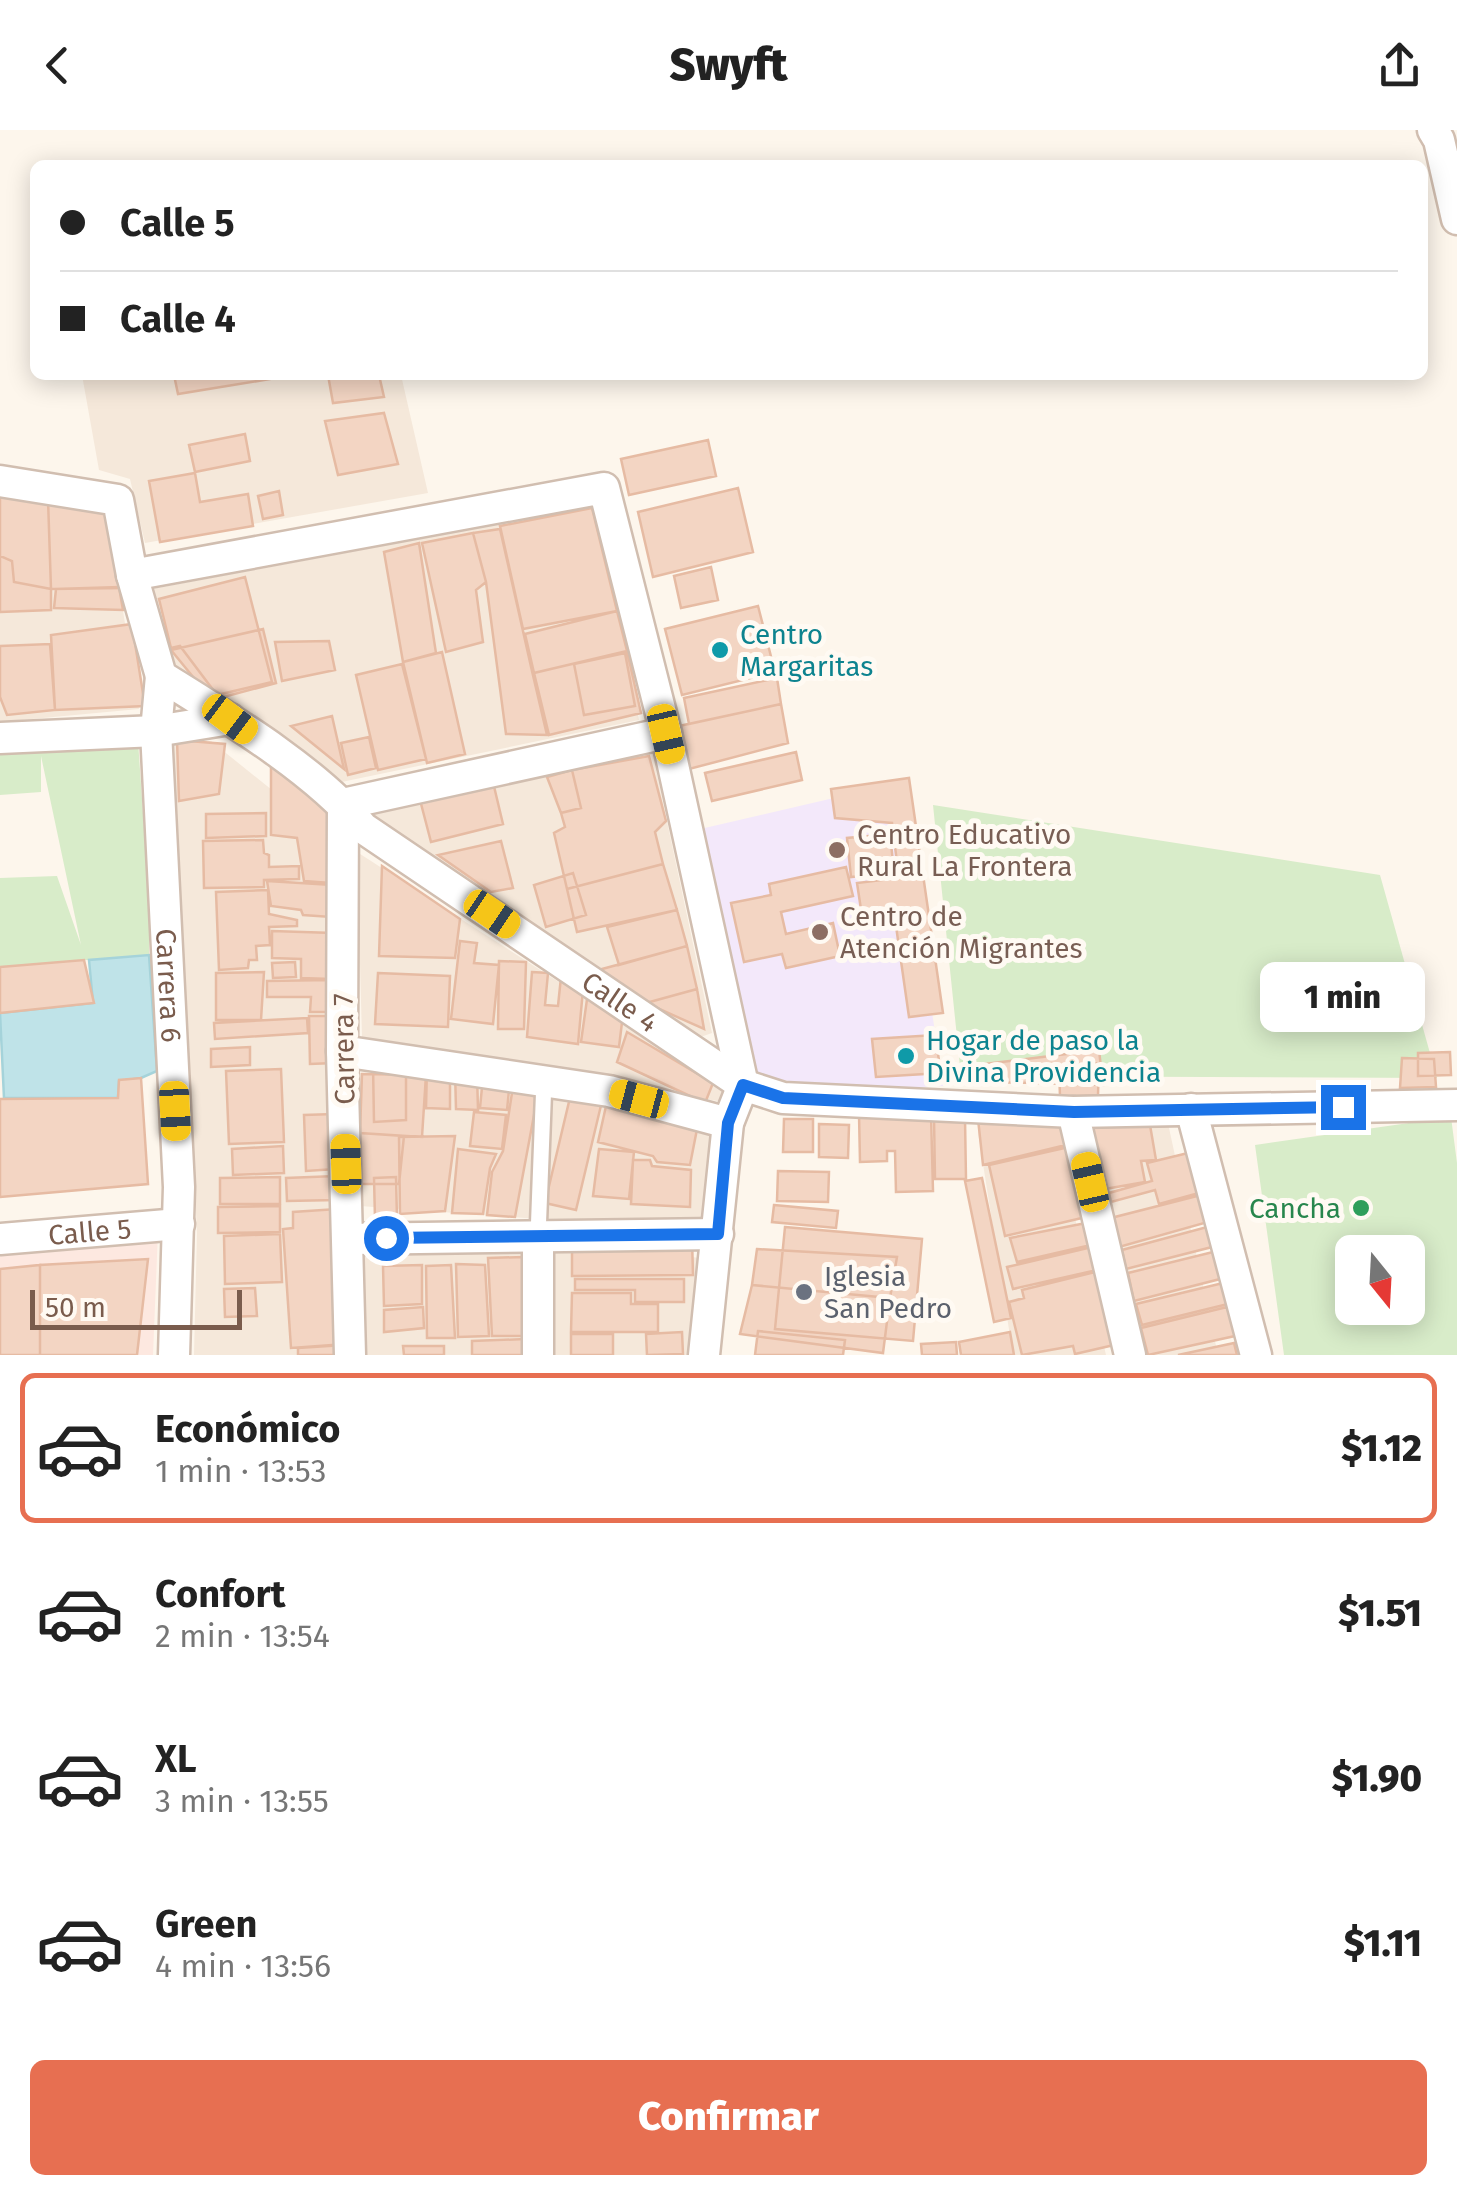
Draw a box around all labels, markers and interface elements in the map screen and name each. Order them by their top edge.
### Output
icon: back [30,38,85,93]
text: Swyft [670,38,787,92]
icon: share [1372,38,1427,93]
text: Calle 5 [120,200,235,246]
text: Calle 4 [120,296,236,342]
place label: Centro Margaritas [740,618,873,683]
marker: Centro Margaritas [709,639,731,661]
car [197,689,263,749]
car [645,701,687,767]
place label: Centro Educativo Rural La Frontera [857,818,1072,883]
marker: Centro Educativo Rural La Frontera [826,839,848,861]
car [459,885,525,943]
place label: Centro de Atención Migrantes [840,900,1083,965]
marker: Centro de Atención Migrantes [809,921,831,943]
street label: Carrera 6 [149,928,188,1043]
callout: 1 min [1260,962,1426,1032]
street label: Calle 4 [576,965,664,1039]
text: 1 min [1304,978,1381,1016]
street label: Carrera 7 [327,993,361,1105]
place label: Hogar de paso la Divina Providencia [926,1024,1161,1089]
marker: Hogar de paso la Divina Providencia [895,1045,917,1067]
car [606,1077,672,1121]
car [158,1080,192,1142]
route end [1321,1085,1366,1130]
car [330,1133,362,1195]
car [1069,1149,1111,1215]
place label: Cancha [1249,1192,1341,1225]
marker: Cancha [1350,1197,1372,1219]
street label: Calle 5 [47,1212,133,1251]
route start [364,1216,409,1261]
north arrow [1335,1235,1425,1325]
map controls [1335,1235,1425,1325]
place label: Iglesia San Pedro [824,1260,952,1325]
marker: Iglesia San Pedro [793,1281,815,1303]
scale bar [30,1285,242,1330]
text: 50 m [45,1291,106,1324]
icon: car [35,1403,125,1493]
text: Económico [155,1406,340,1452]
text: $1.12 [1341,1425,1422,1471]
text: 1 min · 13:53 [155,1452,327,1490]
icon: car [35,1568,125,1658]
text: Confort [155,1571,285,1617]
text: $1.51 [1338,1590,1422,1636]
text: 2 min · 13:54 [155,1617,330,1655]
icon: car [35,1733,125,1823]
text: XL [155,1736,197,1782]
text: $1.90 [1332,1755,1422,1801]
text: 3 min · 13:55 [155,1782,329,1820]
icon: car [35,1898,125,1988]
text: Green [155,1901,258,1947]
text: $1.11 [1344,1920,1422,1966]
text: 4 min · 13:56 [155,1947,331,1985]
button: Confirmar [30,2060,1427,2175]

